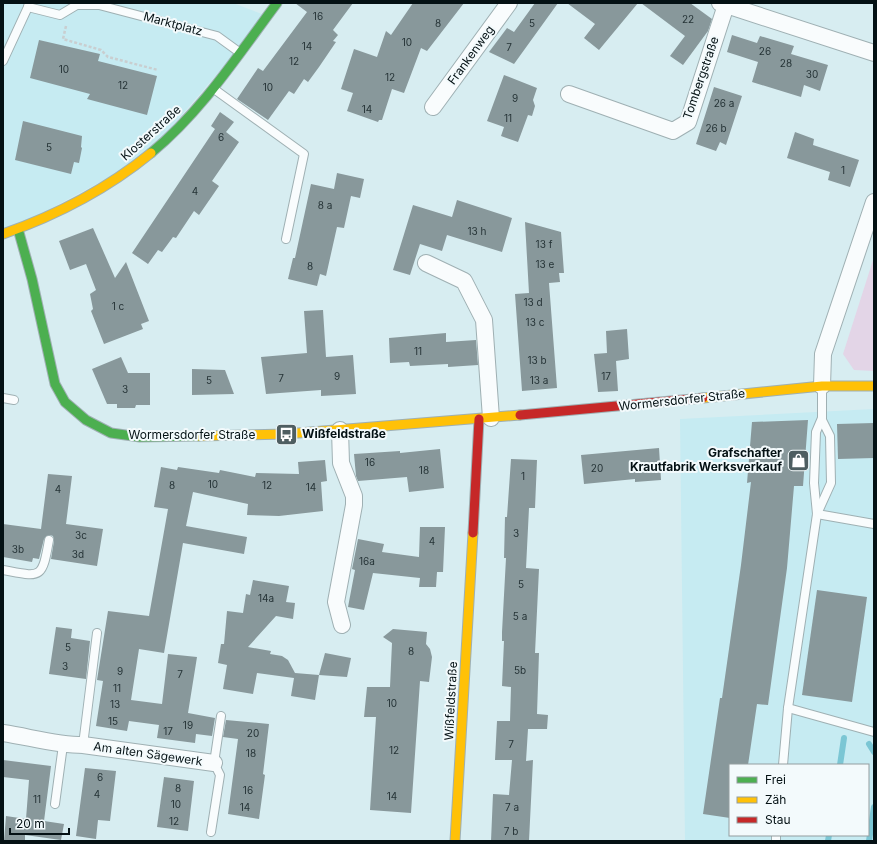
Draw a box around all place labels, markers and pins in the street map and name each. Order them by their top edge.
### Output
bus stop icon: Wißfeldstraße [273,421,299,447]
place label: Wißfeldstraße [302,426,386,441]
place label: Grafschafter Krautfabrik Werksverkauf [630,445,782,474]
shop icon: Grafschafter Krautfabrik Werksverkauf [785,447,811,473]

